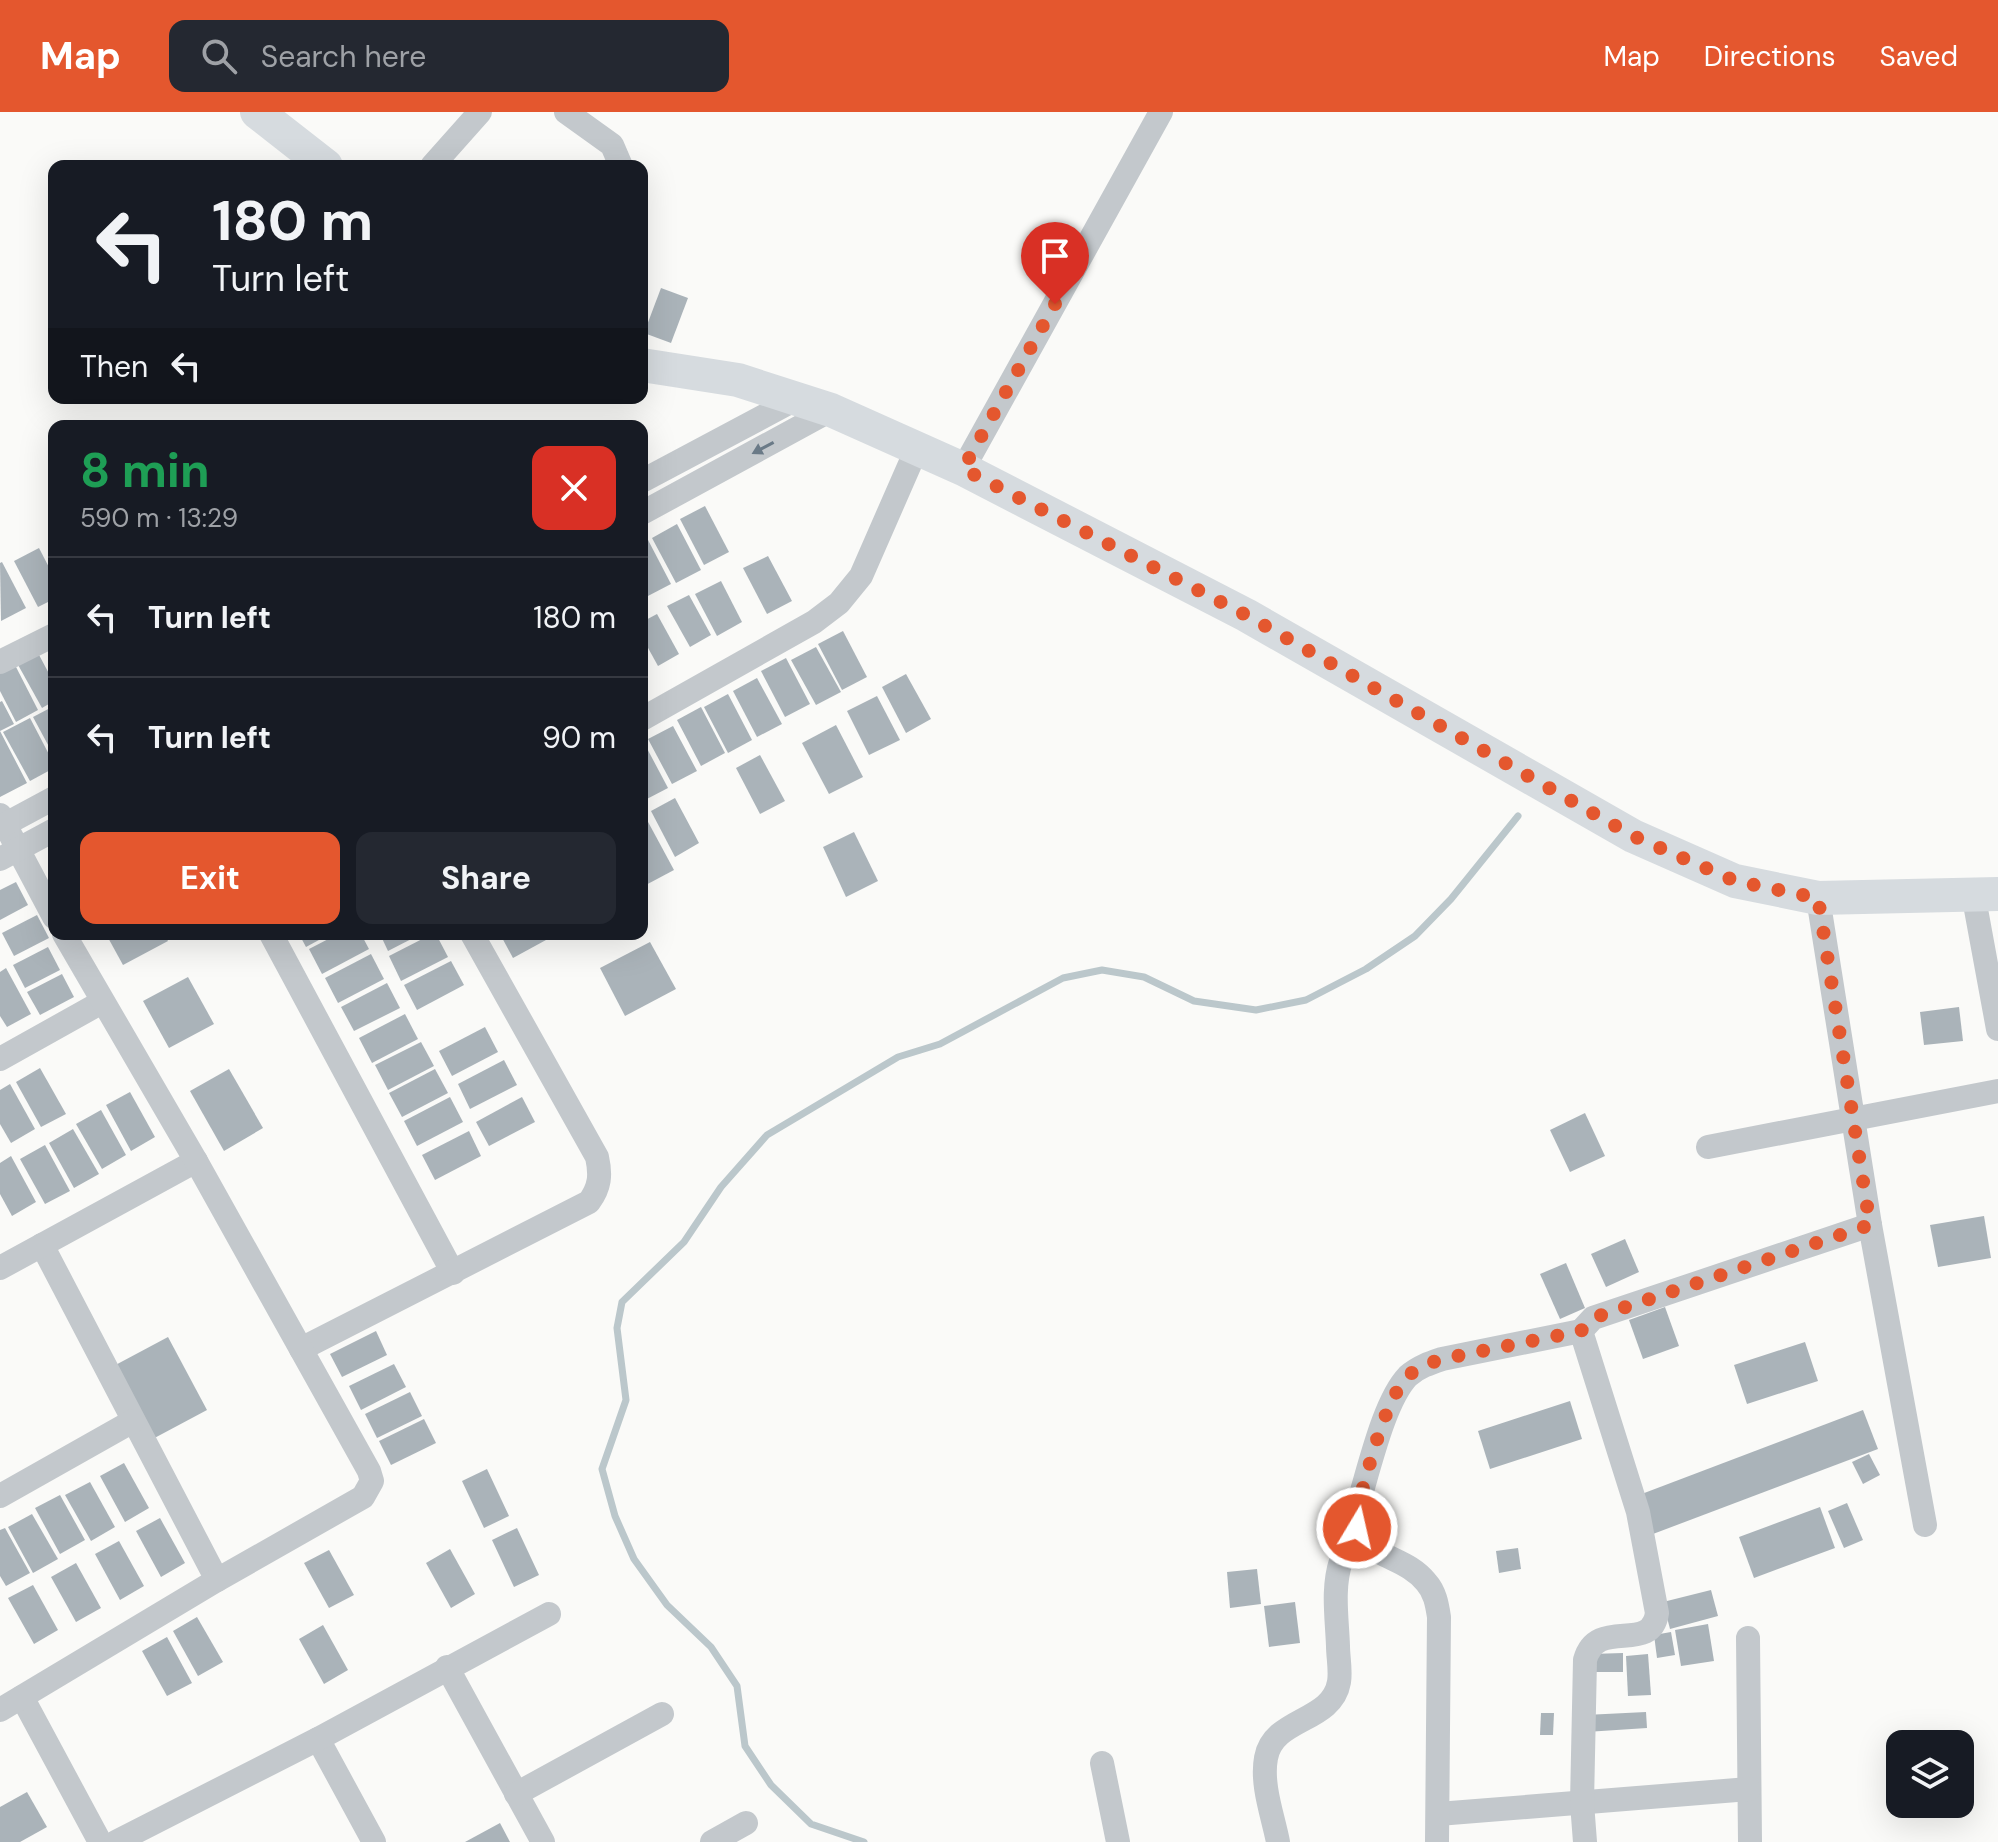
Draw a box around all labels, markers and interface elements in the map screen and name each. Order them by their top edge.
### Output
search box [169,20,729,92]
text: Map [40,31,121,81]
icon: search [197,34,241,78]
text: Search here [261,37,426,76]
text: Map [1603,38,1660,75]
text: Directions [1704,38,1836,75]
text: Saved [1880,38,1958,75]
text: 180 m [212,184,373,257]
icon: left [80,192,184,296]
pin [1021,222,1089,304]
icon: arrive [1033,234,1077,278]
text: Turn left [212,255,349,302]
icon: left [164,344,208,388]
text: Then [80,347,148,386]
text: 8 min [80,439,210,502]
one-way arrow [752,440,774,454]
button: close [532,446,616,530]
text: 590 m · 13:29 [80,501,238,535]
icon: left [80,595,124,639]
text: Turn left [148,598,271,637]
text: 180 m [533,598,616,637]
icon: left [80,715,124,759]
text: Turn left [148,718,271,757]
text: 90 m [542,718,616,757]
button: Exit [80,832,340,924]
button: Share [356,832,616,924]
position arrow [1315,1486,1399,1570]
map controls [1886,1730,1974,1818]
button: layers [1886,1730,1974,1818]

